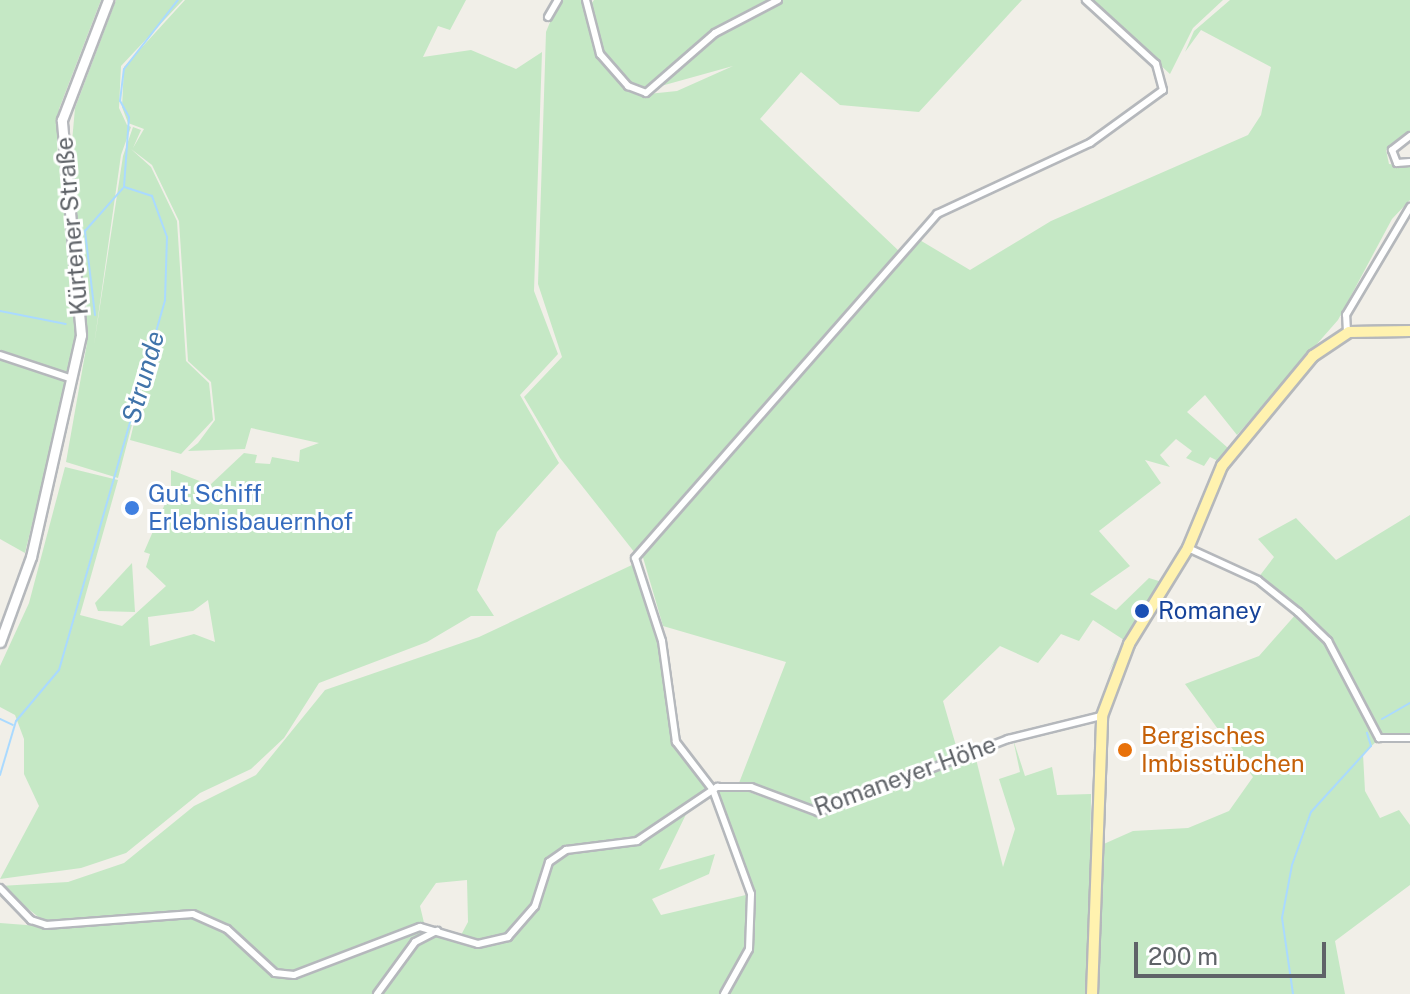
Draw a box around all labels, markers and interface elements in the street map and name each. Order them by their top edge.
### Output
street label: Kürtener Straße [50,136,94,316]
water label: Strunde [115,327,171,427]
place label: Gut Schiff Erlebnisbauernhof [148,480,353,536]
marker: Gut Schiff Erlebnisbauernhof [123,499,141,517]
place label: Romaney [1158,597,1262,625]
marker: Romaney [1133,602,1151,620]
place label: Bergisches Imbisstübchen [1141,722,1305,778]
street label: Romaneyer Höhe [810,730,1000,822]
marker: Bergisches Imbisstübchen [1116,741,1134,759]
scale bar [1138,926,1330,976]
text: 200 m [1148,942,1218,970]

